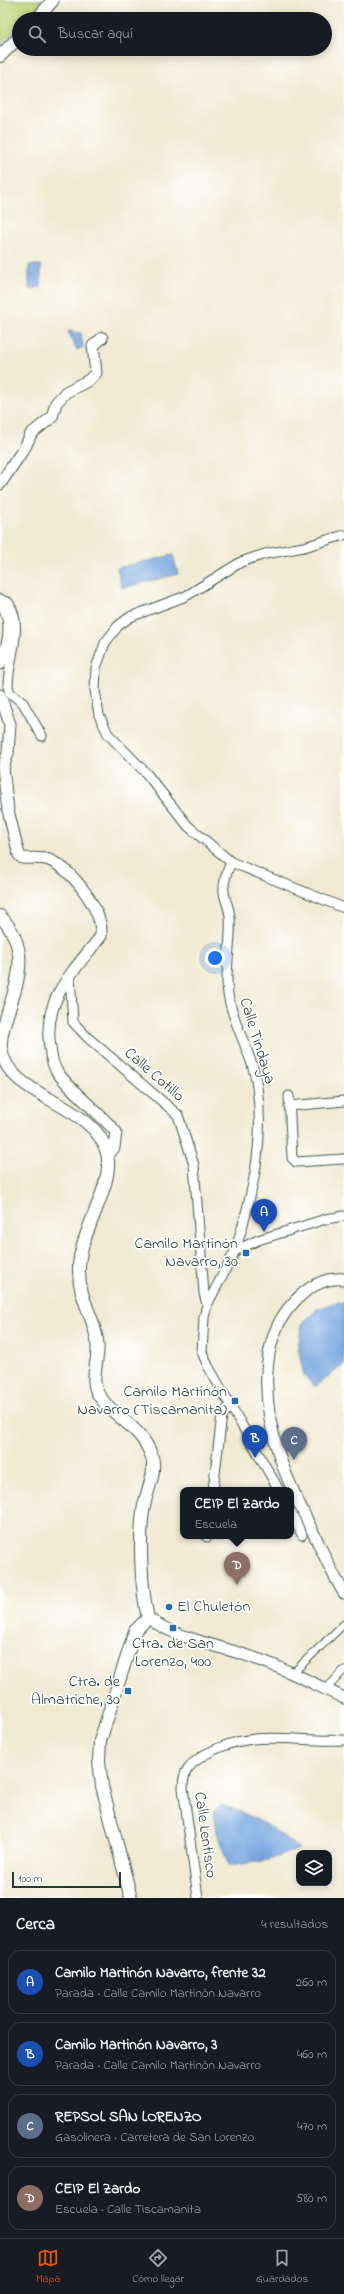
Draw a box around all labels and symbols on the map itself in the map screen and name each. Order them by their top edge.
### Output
your location [205,948,225,968]
street label: Calle Tindaya [233,995,281,1087]
street label: Calle Cotillo [119,1042,189,1108]
pin: A [251,1199,277,1232]
place label: Camilo Martinón Navarro, 30 [135,1232,238,1274]
marker: Camilo Martinón Navarro, 30 [241,1248,251,1258]
place label: Camilo Martinón Navarro (Tiscamanita) [77,1380,227,1422]
marker: Camilo Martinón Navarro (Tiscamanita) [230,1396,240,1406]
pin: B [242,1425,268,1458]
pin: C [281,1427,307,1460]
pin: D [224,1552,250,1585]
place label: El Chuletón [177,1595,250,1619]
marker: El Chuletón [164,1602,174,1612]
marker: Ctra. de San Lorenzo, 400 [168,1623,178,1633]
place label: Ctra. de San Lorenzo, 400 [132,1632,214,1674]
place label: Ctra. de Almatriche, 30 [31,1670,121,1712]
marker: Ctra. de Almatriche, 30 [123,1686,133,1696]
street label: Calle Lentisco [187,1790,223,1880]
scale bar [12,1870,121,1889]

